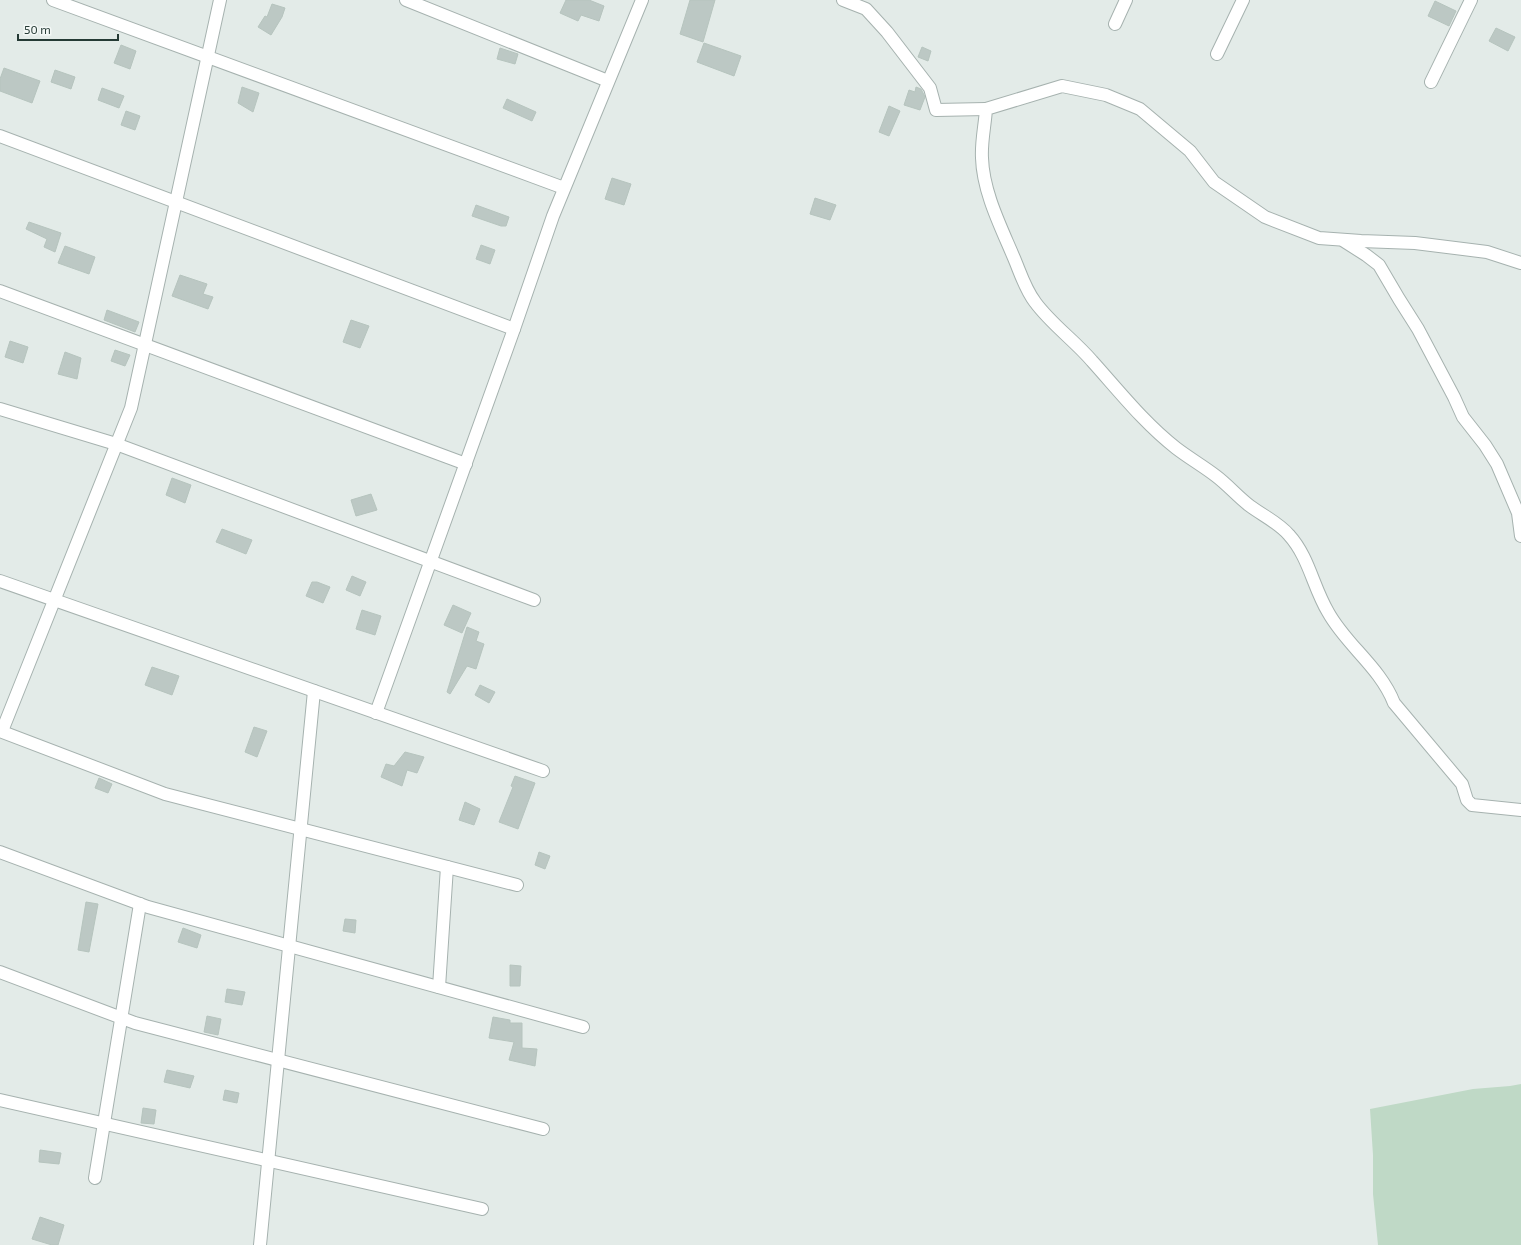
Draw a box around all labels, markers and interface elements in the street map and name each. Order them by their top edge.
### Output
scale bar [18,16,118,42]
text: 50 m [24,22,51,36]

